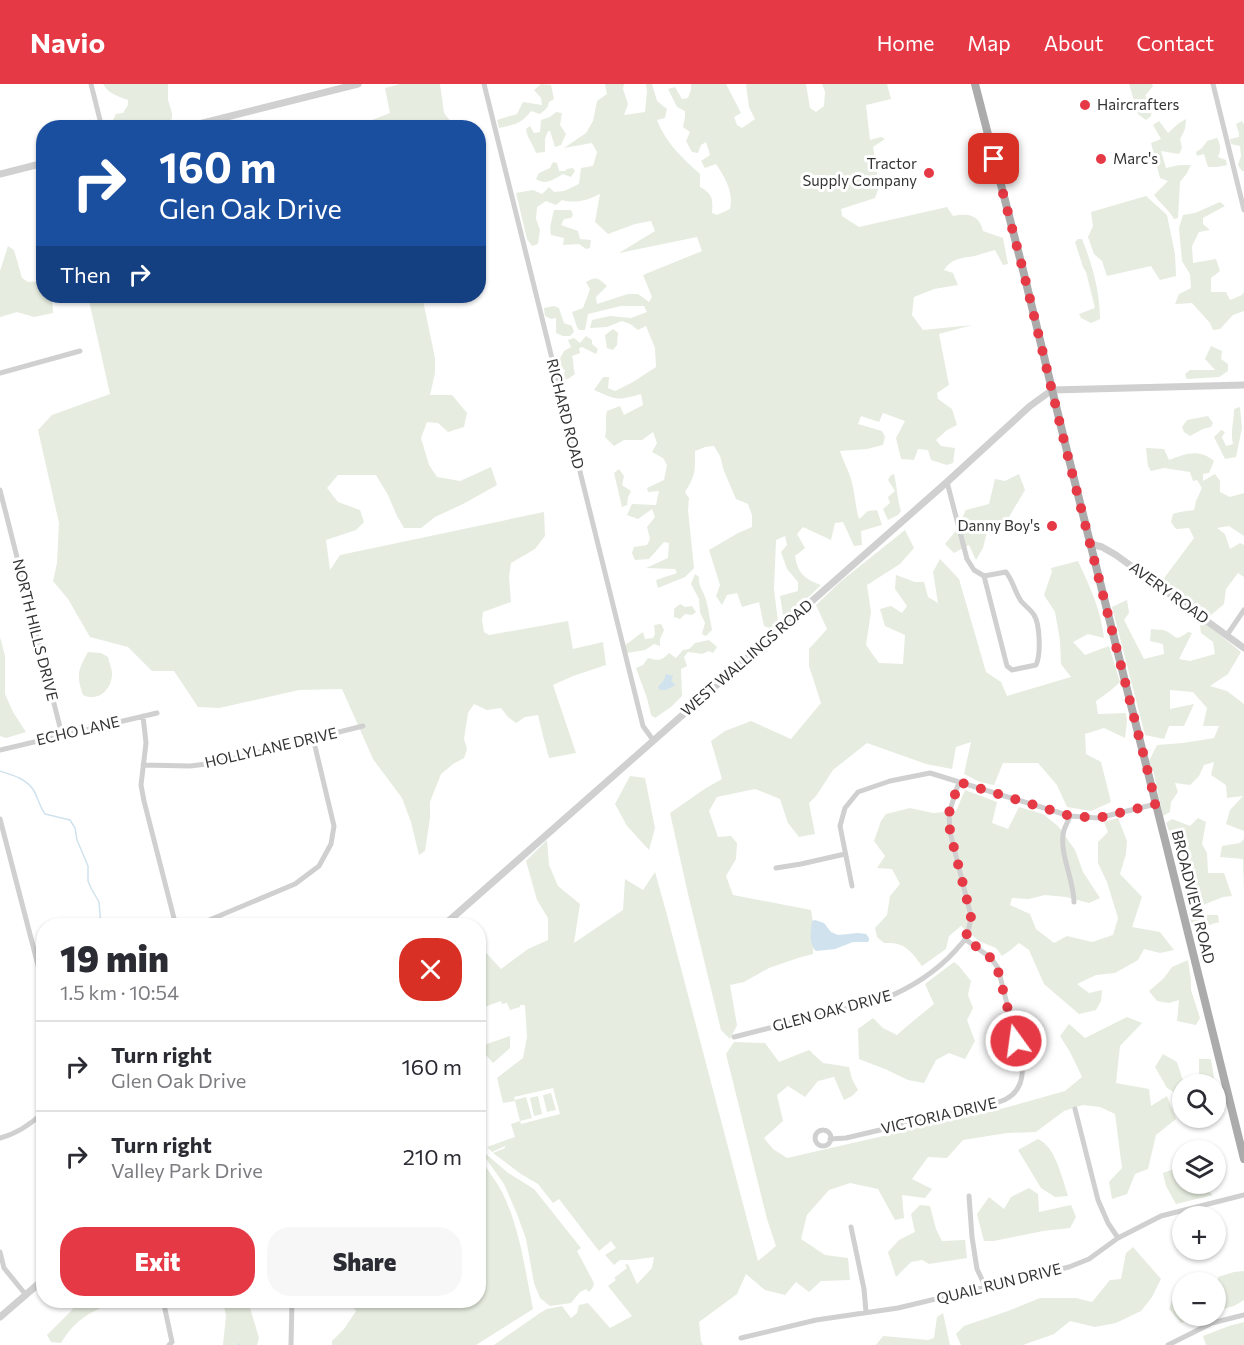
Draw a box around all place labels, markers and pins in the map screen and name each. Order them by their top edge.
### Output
place label: Haircrafters [1097,95,1179,113]
marker: Haircrafters [1078,98,1092,112]
pin [968,133,1019,184]
place label: Marc's [1113,149,1158,167]
marker: Marc's [1094,152,1108,166]
place label: Tractor Supply Company [802,154,917,189]
marker: Tractor Supply Company [922,166,936,180]
place label: Danny Boy's [957,516,1040,534]
marker: Danny Boy's [1045,519,1059,533]

